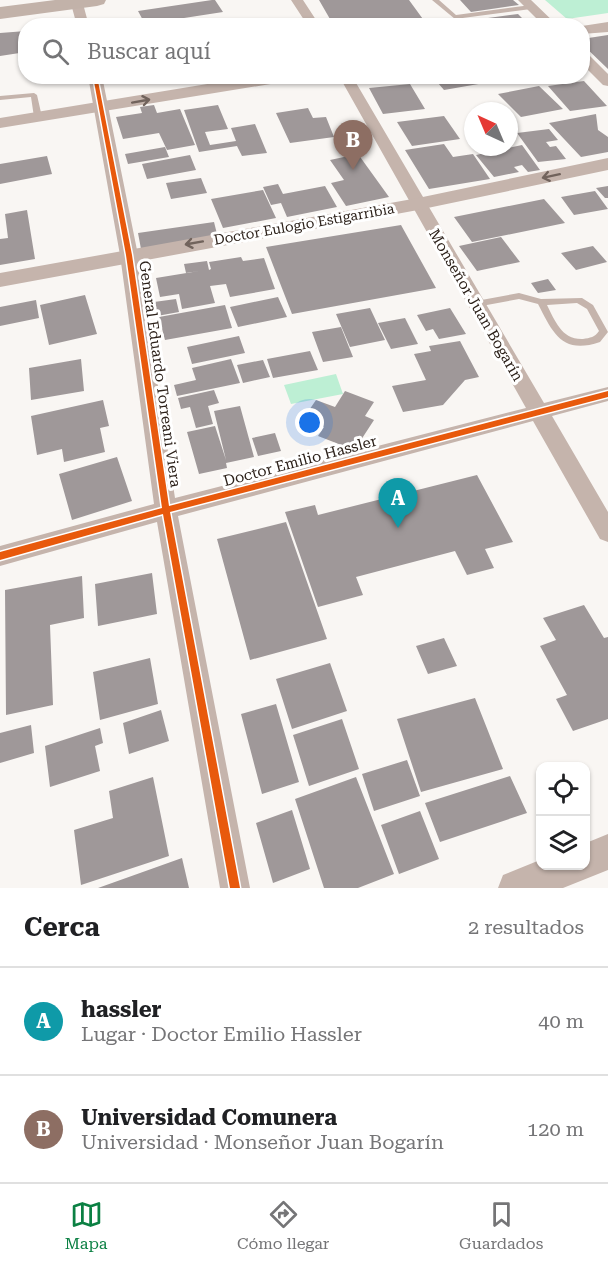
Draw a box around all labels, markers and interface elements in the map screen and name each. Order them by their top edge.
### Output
search box [18,18,590,84]
icon: search [39,35,72,68]
text: Buscar aquí [87,39,211,64]
one-way arrow [130,96,150,107]
north arrow [464,102,518,156]
pin: B [334,120,372,170]
one-way arrow [542,171,561,182]
street label: Doctor Eulogio Estigarribia [212,200,396,248]
street label: Monseñor Juan Bogarín [425,226,527,385]
one-way arrow [185,238,205,249]
street label: General Eduardo Torreani Viera [135,259,185,489]
your location [295,408,324,437]
street label: Doctor Emilio Hassler [221,432,379,490]
pin: A [378,478,418,528]
map controls [536,762,590,870]
button: locate [536,762,590,816]
button: layers [536,816,590,870]
text: Cerca [24,912,100,942]
text: 2 resultados [468,915,584,939]
text: hassler [81,997,162,1022]
text: A [36,1009,51,1033]
text: 40 m [538,1009,584,1033]
text: Lugar · Doctor Emilio Hassler [81,1022,362,1046]
text: Universidad Comunera [81,1105,337,1130]
text: B [36,1117,51,1141]
text: 120 m [527,1117,584,1141]
text: Universidad · Monseñor Juan Bogarín [81,1130,444,1154]
tab: Mapa [65,1198,107,1253]
tab: Cómo llegar [237,1198,329,1253]
tab: Guardados [459,1198,543,1253]

